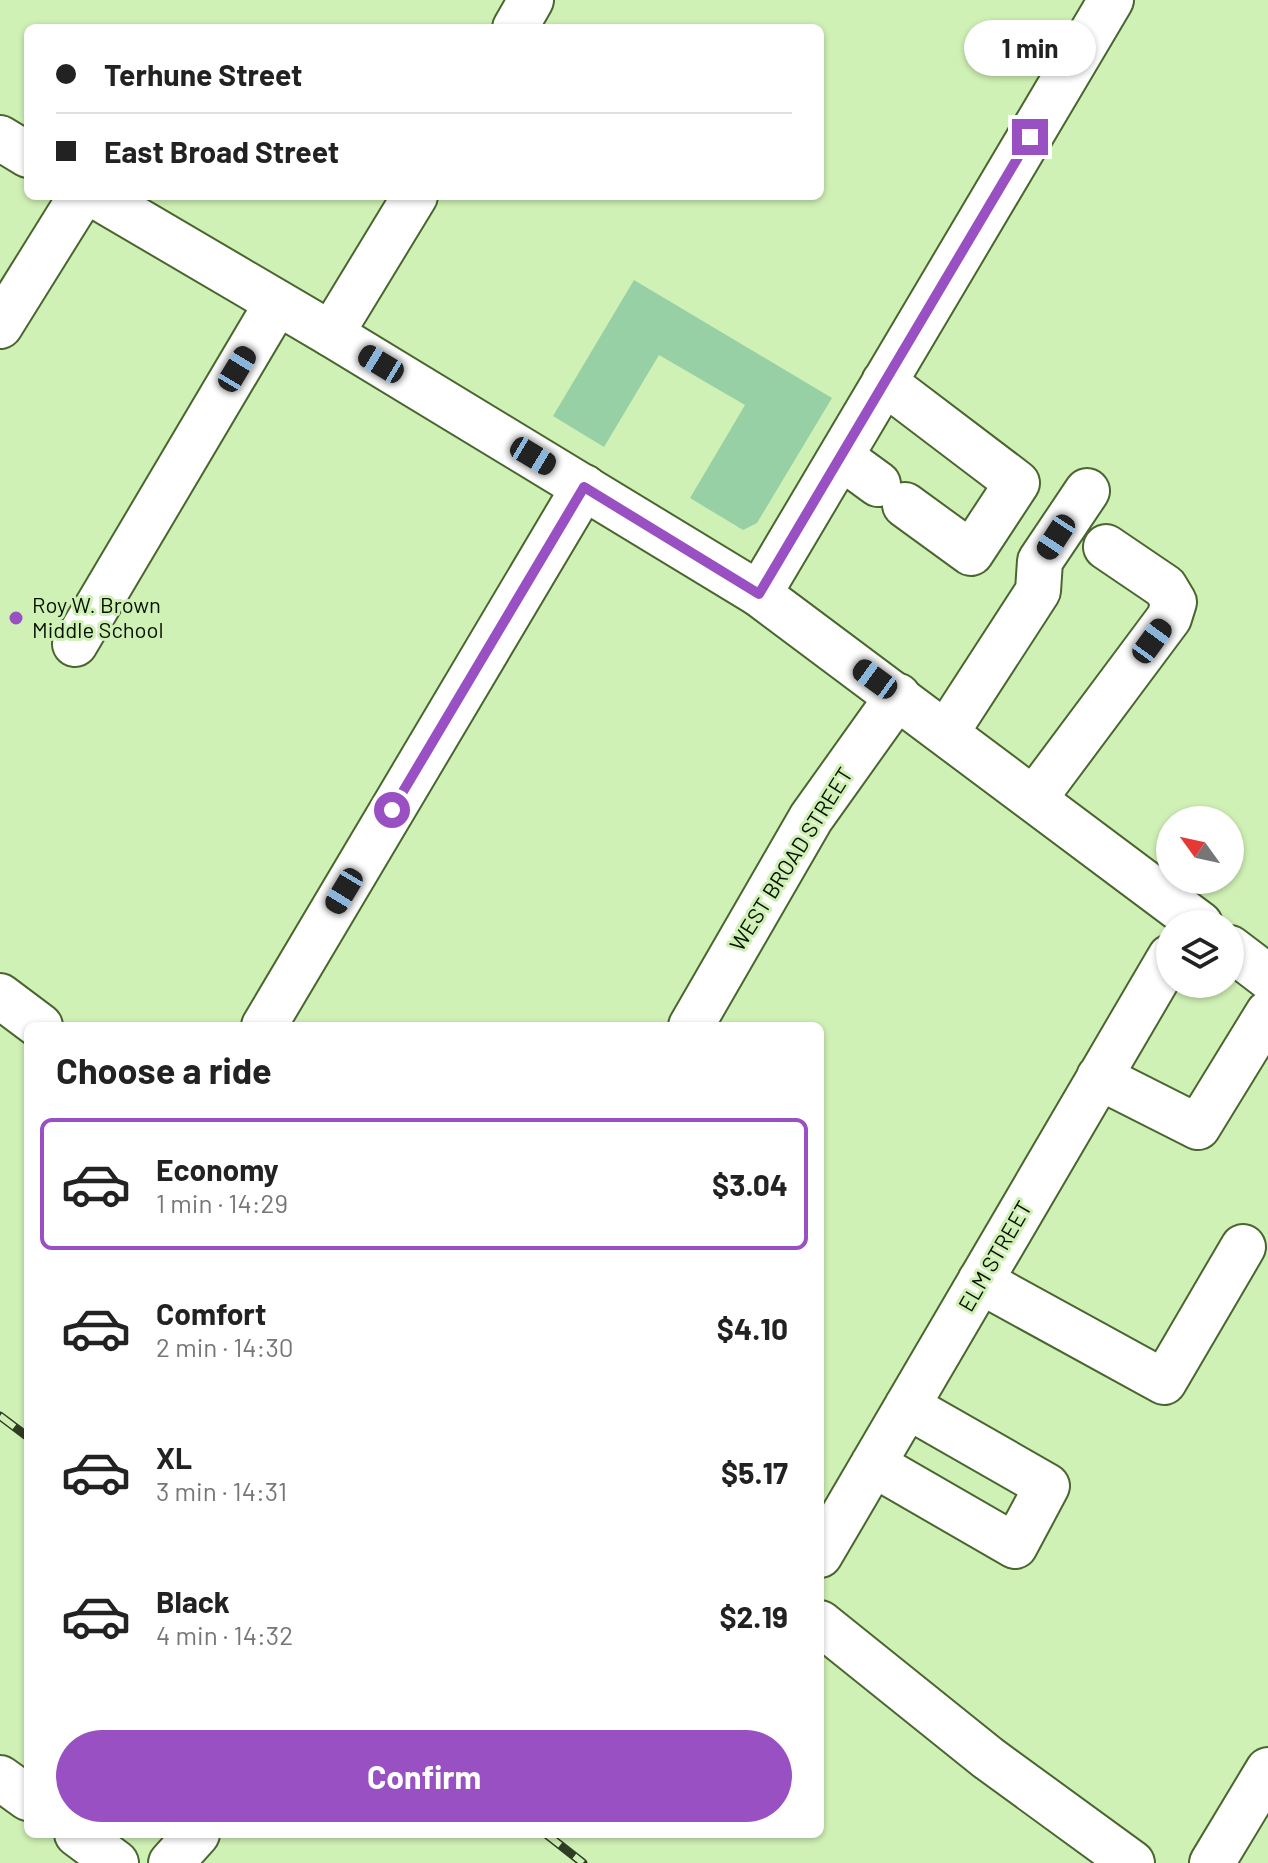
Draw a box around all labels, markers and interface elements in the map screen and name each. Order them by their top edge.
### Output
callout: 1 min [964,21,1096,77]
text: 1 min [1002,32,1058,63]
text: Terhune Street [104,56,303,92]
route end [1012,119,1048,155]
text: East Broad Street [104,133,339,169]
car [354,341,408,387]
car [214,342,260,396]
car [506,433,560,479]
car [1033,510,1079,564]
place label: Roy W. Brown Middle School [32,591,164,642]
marker: Roy W. Brown Middle School [7,609,25,627]
car [1128,615,1176,667]
car [849,655,901,703]
street label: WEST BROAD STREET [723,762,857,955]
route start [374,792,410,828]
north arrow [1156,806,1244,894]
map controls [1156,806,1244,998]
car [321,864,367,918]
button: layers [1156,910,1244,998]
text: Choose a ride [56,1048,272,1091]
icon: car [60,1148,132,1220]
text: Economy [156,1151,279,1187]
text: $3.04 [712,1166,788,1202]
text: 1 min · 14:29 [156,1187,288,1218]
street label: ELM STREET [952,1196,1036,1315]
icon: car [60,1292,132,1364]
text: Comfort [156,1295,266,1331]
text: $4.10 [717,1310,788,1346]
text: 2 min · 14:30 [156,1331,293,1362]
icon: car [60,1436,132,1508]
text: XL [156,1439,192,1475]
text: $5.17 [721,1454,788,1490]
text: 3 min · 14:31 [156,1475,287,1506]
icon: car [60,1580,132,1652]
text: Black [156,1583,230,1619]
text: $2.19 [719,1598,788,1634]
text: 4 min · 14:32 [156,1619,293,1650]
button: Confirm [56,1730,792,1822]

